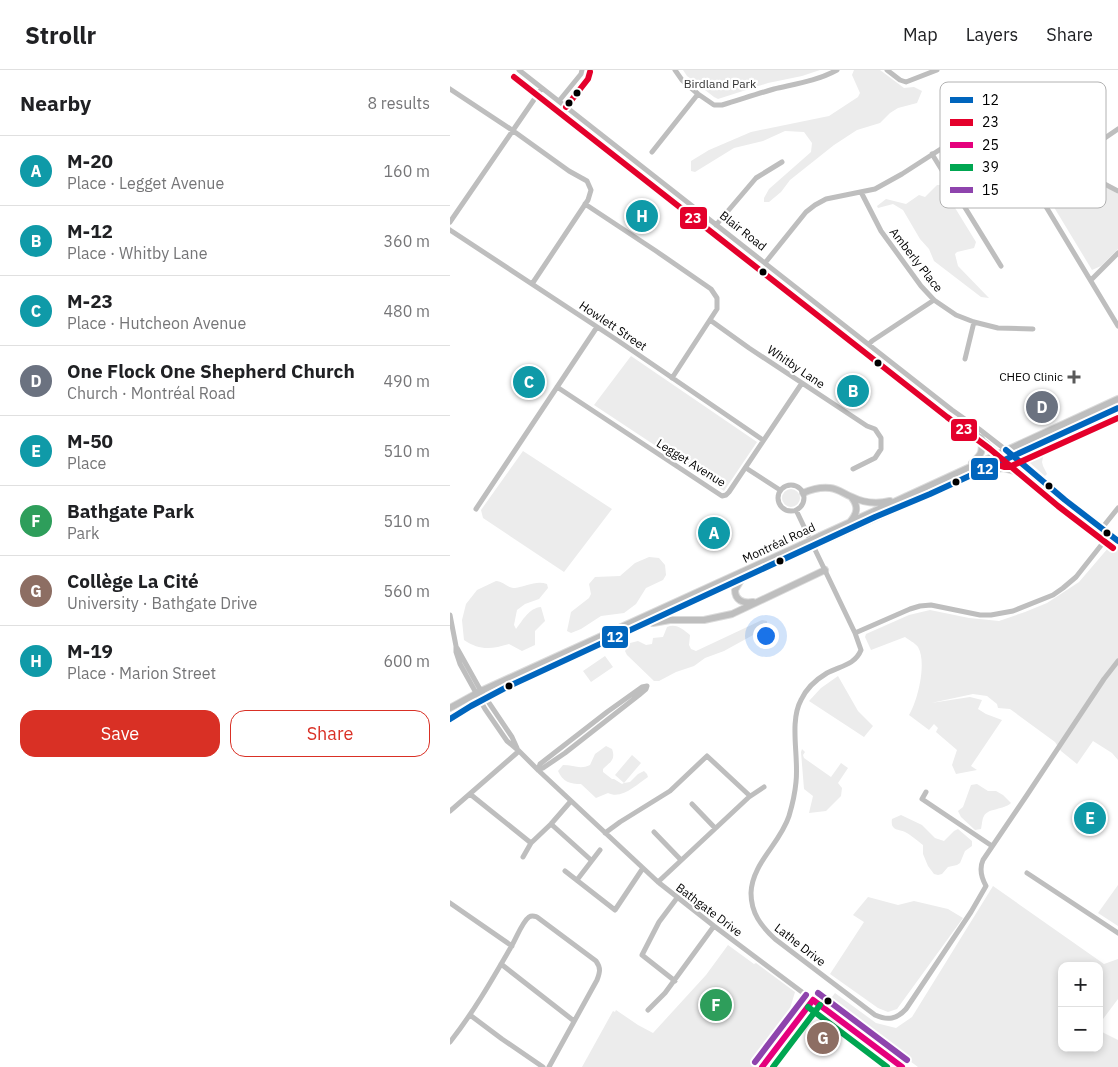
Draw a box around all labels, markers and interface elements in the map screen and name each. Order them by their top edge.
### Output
text: Strollr [25,19,96,51]
text: Map [903,23,938,46]
text: Layers [966,23,1018,46]
text: Share [1046,23,1093,46]
park label: Birdland Park [684,76,757,91]
legend [940,82,1106,208]
unlabelled marker [572,88,582,98]
text: Nearby [20,89,91,117]
text: 12 [982,91,999,109]
text: 8 results [367,93,430,113]
unlabelled marker [564,98,574,108]
text: 23 [982,113,999,131]
text: 25 [982,136,999,154]
text: M-20 [67,149,113,173]
text: 39 [982,158,999,176]
text: A [31,161,41,181]
text: 160 m [383,161,430,181]
text: Place · Legget Avenue [67,173,224,193]
text: 15 [982,181,999,199]
pin: H [626,197,658,235]
line badge: 23 [679,206,708,230]
street label: Blair Road [717,208,770,254]
text: 23 [685,209,701,227]
text: M-12 [67,219,113,243]
street label: Amberly Place [887,225,946,295]
text: B [31,231,41,251]
text: 360 m [383,231,430,251]
text: Place · Whitby Lane [67,243,207,263]
unlabelled marker [758,267,768,277]
text: M-23 [67,289,113,313]
street label: Howlett Street [577,297,650,354]
text: C [31,301,41,321]
text: 480 m [383,301,430,321]
text: Place · Hutcheon Avenue [67,313,246,333]
street label: Whitby Lane [765,342,828,392]
unlabelled marker [873,358,883,368]
text: One Flock One Shepherd Church [67,359,355,383]
pin: C [513,363,545,401]
place label: CHEO Clinic [999,369,1063,384]
marker: CHEO Clinic [1067,370,1081,384]
text: D [30,371,42,391]
text: 490 m [383,371,430,391]
pin: B [837,372,869,410]
text: Church · Montréal Road [67,383,236,403]
pin: D [1026,388,1058,426]
line badge: 23 [950,418,978,442]
text: 23 [956,420,972,438]
text: M-50 [67,429,113,453]
street label: Legget Avenue [654,435,729,490]
text: E [31,441,41,461]
text: 510 m [383,441,430,461]
text: Place [67,453,106,473]
line badge: 12 [970,457,999,481]
text: 12 [977,460,993,478]
unlabelled marker [951,477,961,487]
unlabelled marker [1044,481,1054,491]
text: Bathgate Park [67,499,194,523]
text: F [31,511,41,531]
text: 510 m [383,511,430,531]
pin: A [698,514,730,552]
street label: Montréal Road [740,519,818,566]
text: Park [67,523,99,543]
unlabelled marker [1102,528,1112,538]
unlabelled marker [775,556,785,566]
text: Collège La Cité [67,569,199,593]
text: G [30,581,42,601]
text: 560 m [383,581,430,601]
text: University · Bathgate Drive [67,593,257,613]
your location [753,623,779,649]
line badge: 12 [601,625,629,649]
text: 12 [607,628,623,646]
text: M-19 [67,639,113,663]
text: H [30,651,42,671]
text: 600 m [383,651,430,671]
text: Place · Marion Street [67,663,216,683]
unlabelled marker [504,681,514,691]
button: Save [20,710,220,757]
button: Share [230,710,430,757]
pin: E [1074,799,1106,837]
street label: Bathgate Drive [673,880,746,940]
street label: Lathe Drive [772,920,829,969]
map controls [1058,962,1103,1052]
button: + [1058,962,1103,1007]
pin: F [700,986,732,1024]
unlabelled marker [823,996,833,1006]
button: − [1058,1007,1103,1052]
pin: G [807,1019,839,1057]

